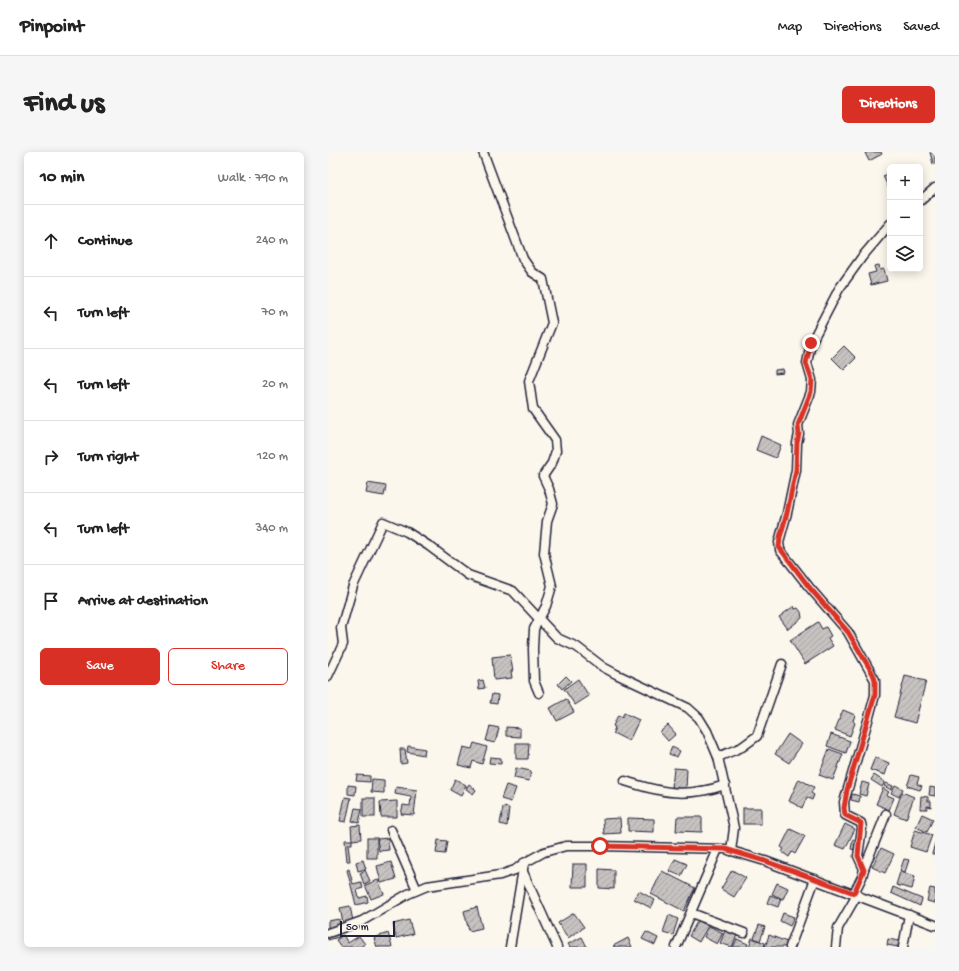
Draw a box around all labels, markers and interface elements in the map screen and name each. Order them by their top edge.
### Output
text: Pinpoint [20,16,84,39]
text: Map [778,19,802,36]
text: Directions [824,19,881,36]
text: Saved [903,19,939,36]
button: Directions [842,86,935,123]
text: Find us [24,88,104,121]
map controls [887,164,923,272]
button: + [887,164,923,200]
text: 10 min [40,168,84,188]
text: Walk · 790 m [218,171,288,186]
button: − [887,200,923,236]
icon: ahead [40,230,62,252]
text: Continue [78,232,132,250]
text: 240 m [256,233,288,248]
button: layers [887,236,923,272]
icon: left [40,302,62,324]
text: Turn left [78,304,129,322]
text: 70 m [262,305,288,320]
route end [802,334,820,352]
icon: left [40,374,62,396]
text: Turn left [78,376,129,394]
text: 20 m [262,377,288,392]
icon: right [40,446,62,468]
text: Turn right [78,448,138,466]
text: 120 m [257,449,288,464]
icon: left [40,518,62,540]
text: Turn left [78,520,129,538]
text: 340 m [255,521,288,536]
icon: arrive [40,590,62,612]
text: Arrive at destination [78,592,208,610]
button: Save [40,648,160,685]
button: Share [168,648,288,685]
route start [591,837,609,855]
scale bar [340,919,395,938]
text: 50 m [346,922,368,934]

